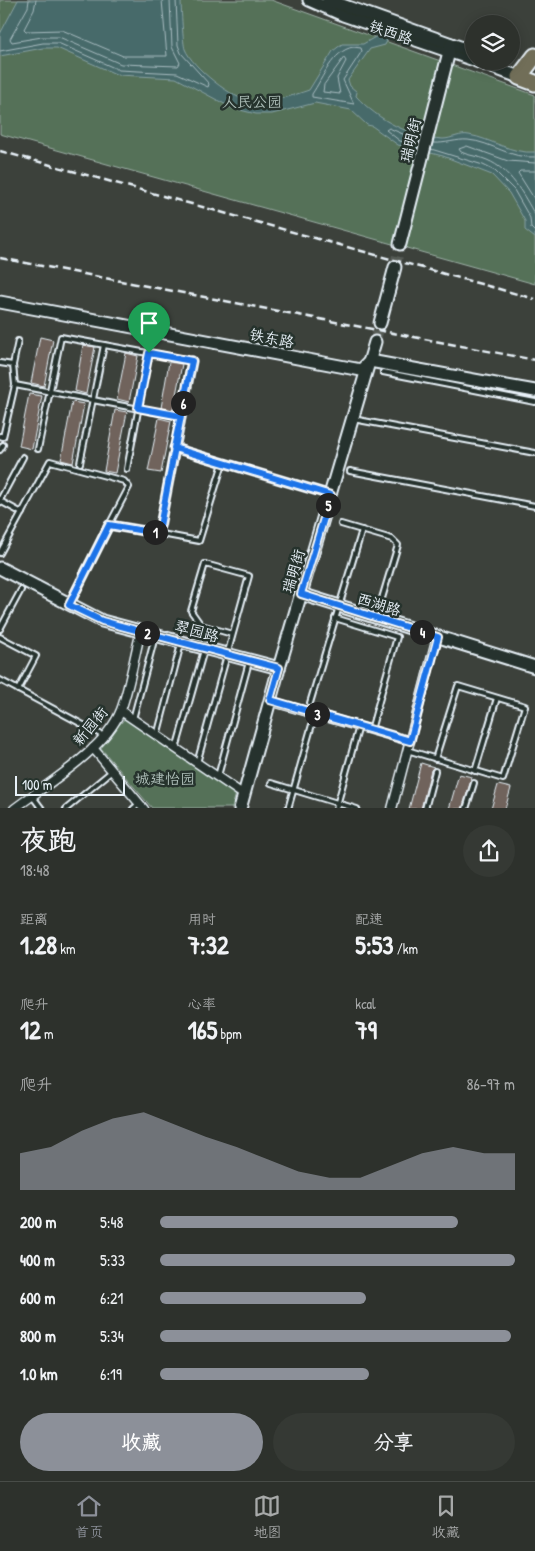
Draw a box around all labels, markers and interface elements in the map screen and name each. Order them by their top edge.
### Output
street label: 铁西路 [366,15,416,49]
map controls [465,15,520,70]
button: layers [465,15,520,70]
park label: 人民公园 [222,91,282,112]
street label: 瑞明街 [394,116,426,164]
pin [128,302,170,353]
icon: arrive [135,309,163,337]
street label: 铁东路 [248,323,296,353]
pin: 6 [170,390,196,416]
text: 6 [181,394,186,413]
pin: 5 [316,492,340,518]
text: 5 [326,496,331,515]
pin: 1 [142,520,168,544]
text: 1 [153,523,158,542]
street label: 瑞明街 [276,546,310,596]
street label: 西湖路 [354,587,404,621]
street label: 翠园路 [173,615,221,647]
pin: 2 [134,620,160,646]
pin: 4 [410,620,434,644]
text: 4 [420,623,425,642]
text: 2 [144,624,151,643]
street label: 新园街 [67,702,113,750]
pin: 3 [304,702,330,726]
text: 3 [314,705,321,724]
park label: 城建怡园 [135,768,195,789]
scale bar [15,774,125,797]
text: 100 m [22,775,52,794]
text: 夜跑 [20,821,76,859]
button: share [463,825,515,877]
text: 18:48 [20,859,49,881]
text: 距离 [20,909,48,928]
text: 用时 [188,909,216,928]
text: 配速 [355,909,383,928]
text: 1.28 [20,928,57,962]
text: 7:32 [188,928,229,962]
text: 5:53 [355,928,393,962]
text: km [57,939,76,958]
text: /km [393,939,418,958]
text: 爬升 [20,994,48,1013]
text: 心率 [188,994,216,1013]
text: kcal [355,994,376,1013]
text: 12 [20,1013,41,1047]
text: 165 [188,1013,217,1047]
text: 79 [355,1013,377,1047]
text: m [41,1024,54,1043]
text: bpm [217,1024,242,1043]
text: 爬升 [20,1073,52,1095]
text: 86–97 m [467,1073,515,1095]
text: 200 m [20,1211,56,1233]
text: 5:48 [100,1211,123,1233]
text: 400 m [20,1249,55,1271]
text: 5:33 [100,1249,125,1271]
text: 600 m [20,1287,55,1309]
text: 6:21 [100,1287,123,1309]
text: 800 m [20,1325,56,1347]
text: 5:34 [100,1325,124,1347]
text: 1.0 km [20,1363,58,1385]
text: 6:19 [100,1363,122,1385]
button: 收藏 [20,1413,263,1471]
button: 分享 [273,1413,515,1471]
tab: 首页 [75,1492,103,1541]
tab: 地图 [253,1492,281,1541]
tab: 收藏 [432,1492,460,1541]

